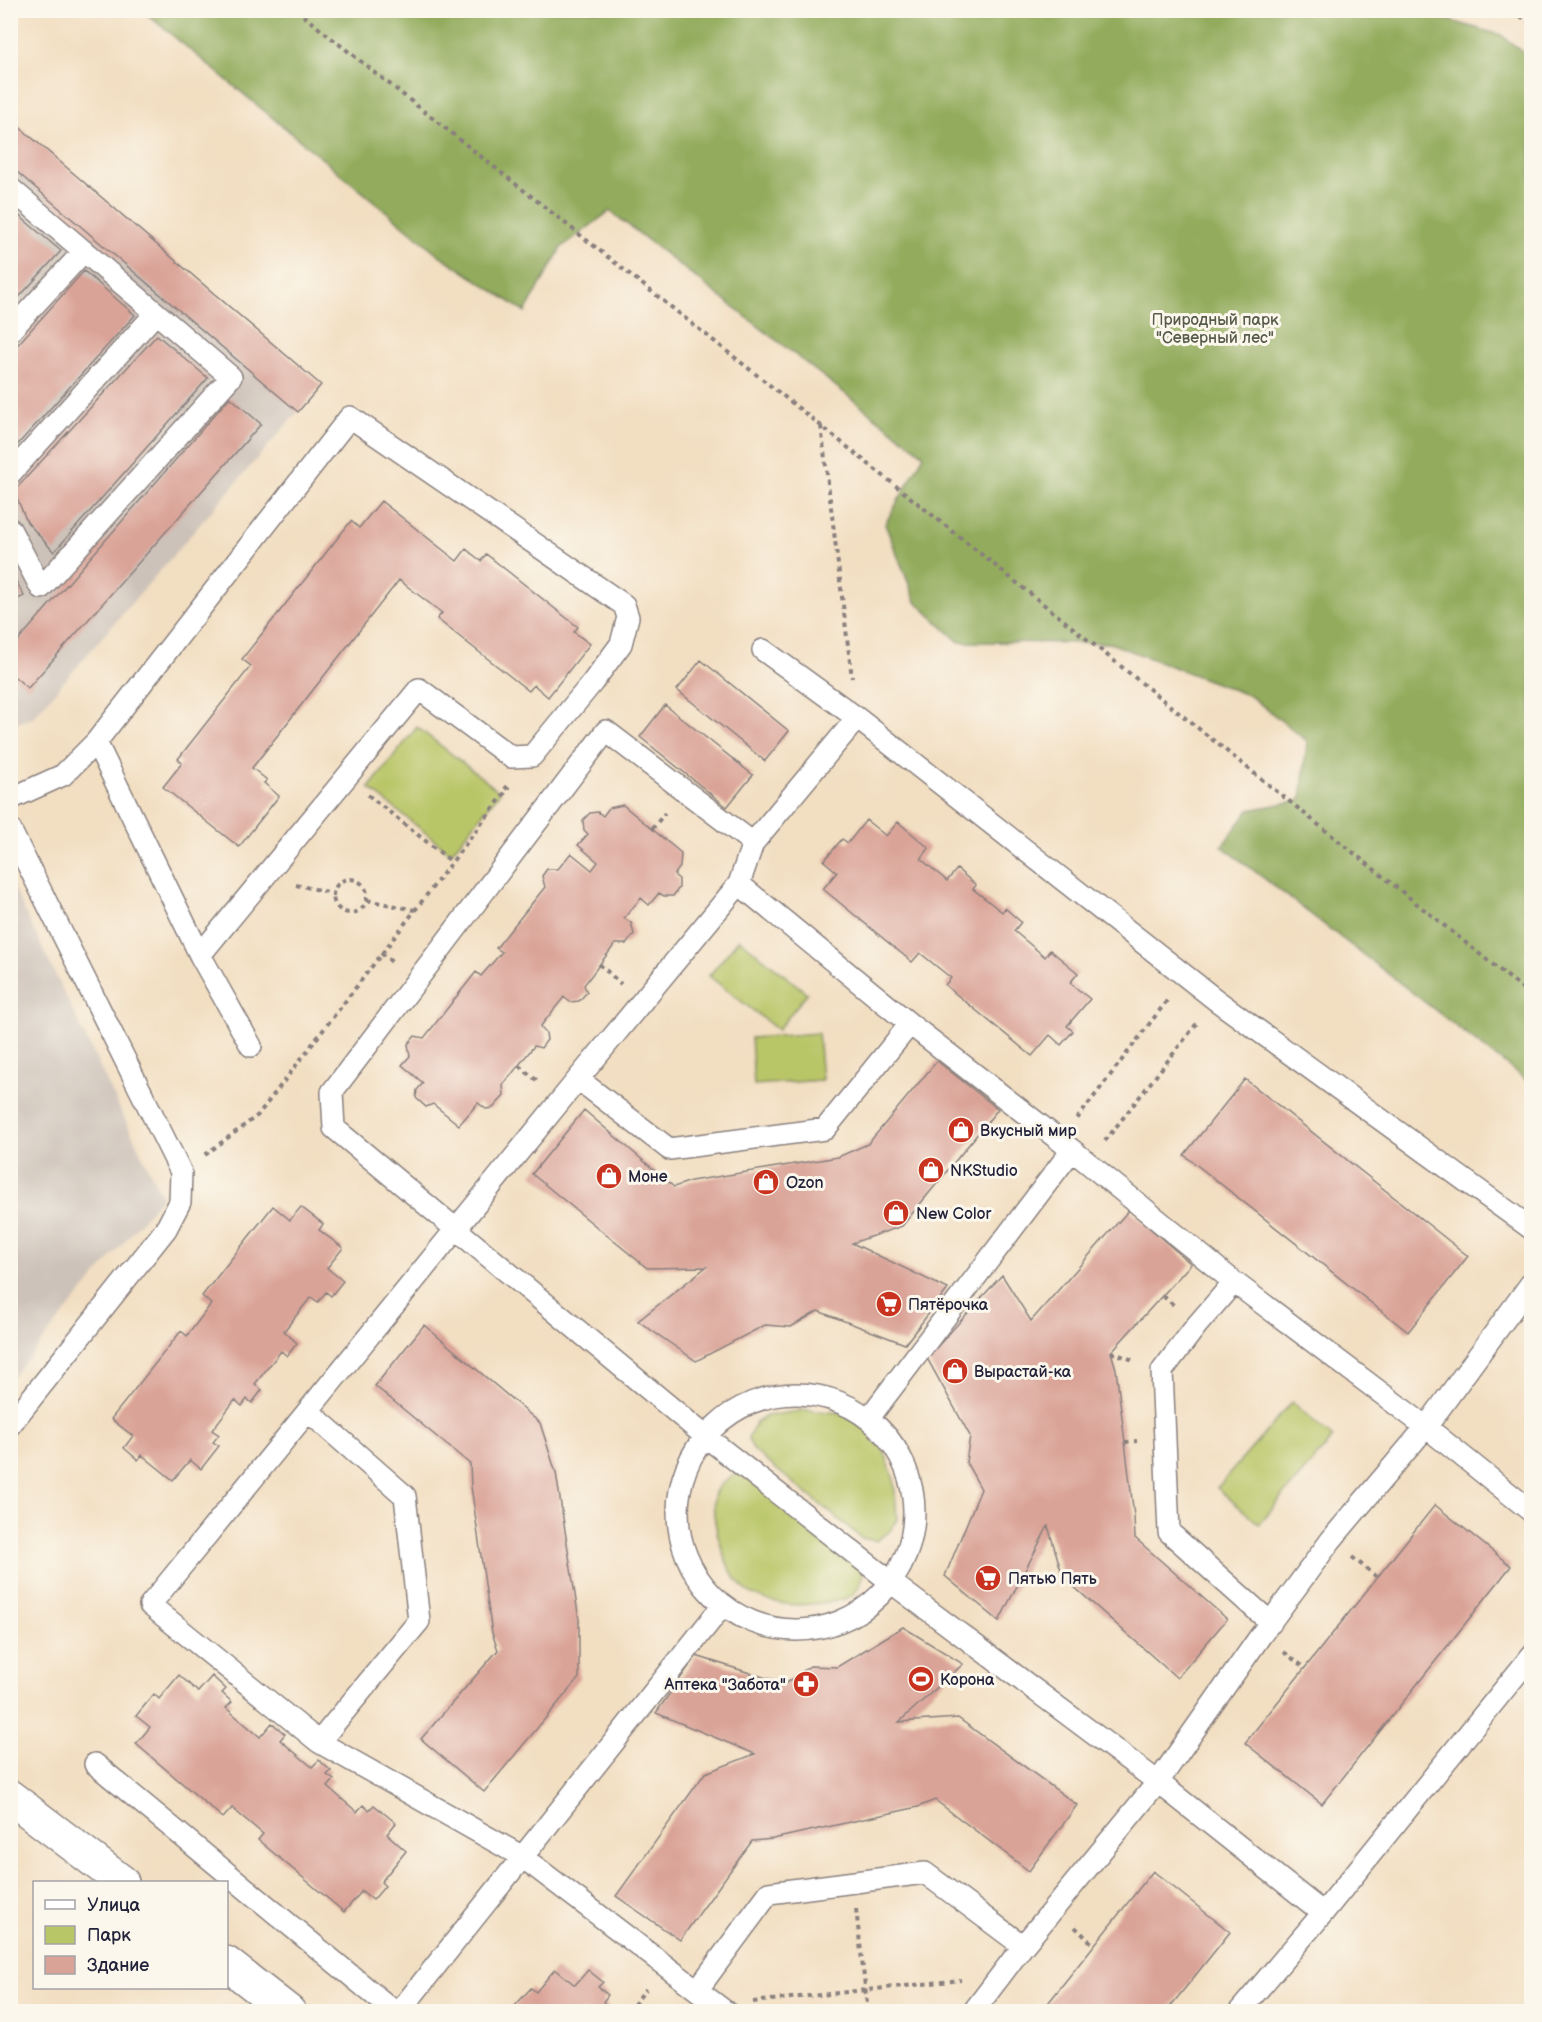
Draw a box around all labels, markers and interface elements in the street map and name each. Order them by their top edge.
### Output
park label: Природный парк "Северный лес" [1152,311,1279,348]
shop icon: Вкусный мир [946,1115,976,1145]
place label: Вкусный мир [980,1122,1076,1141]
shop icon: NKStudio [916,1155,946,1185]
shop icon: Моне [594,1161,624,1191]
place label: NKStudio [950,1162,1018,1181]
shop icon: Ozon [751,1167,781,1197]
place label: Моне [628,1168,668,1187]
place label: Ozon [786,1174,824,1193]
shop icon: New Color [881,1198,911,1228]
place label: New Color [916,1205,992,1224]
supermarket icon: Пятёрочка [874,1289,904,1319]
place label: Пятёрочка [908,1296,989,1315]
shop icon: Вырастай-ка [940,1356,970,1386]
place label: Вырастай-ка [974,1363,1072,1382]
supermarket icon: Пятью Пять [973,1563,1003,1593]
place label: Пятью Пять [1008,1570,1097,1589]
sports icon: Корона [906,1664,936,1694]
pharmacy icon: Аптека "Забота" [791,1669,821,1699]
place label: Корона [940,1671,995,1690]
place label: Аптека "Забота" [664,1676,786,1695]
legend [33,1881,228,1989]
text: Улица [87,1895,141,1916]
text: Парк [87,1925,131,1946]
text: Здание [87,1955,149,1976]

